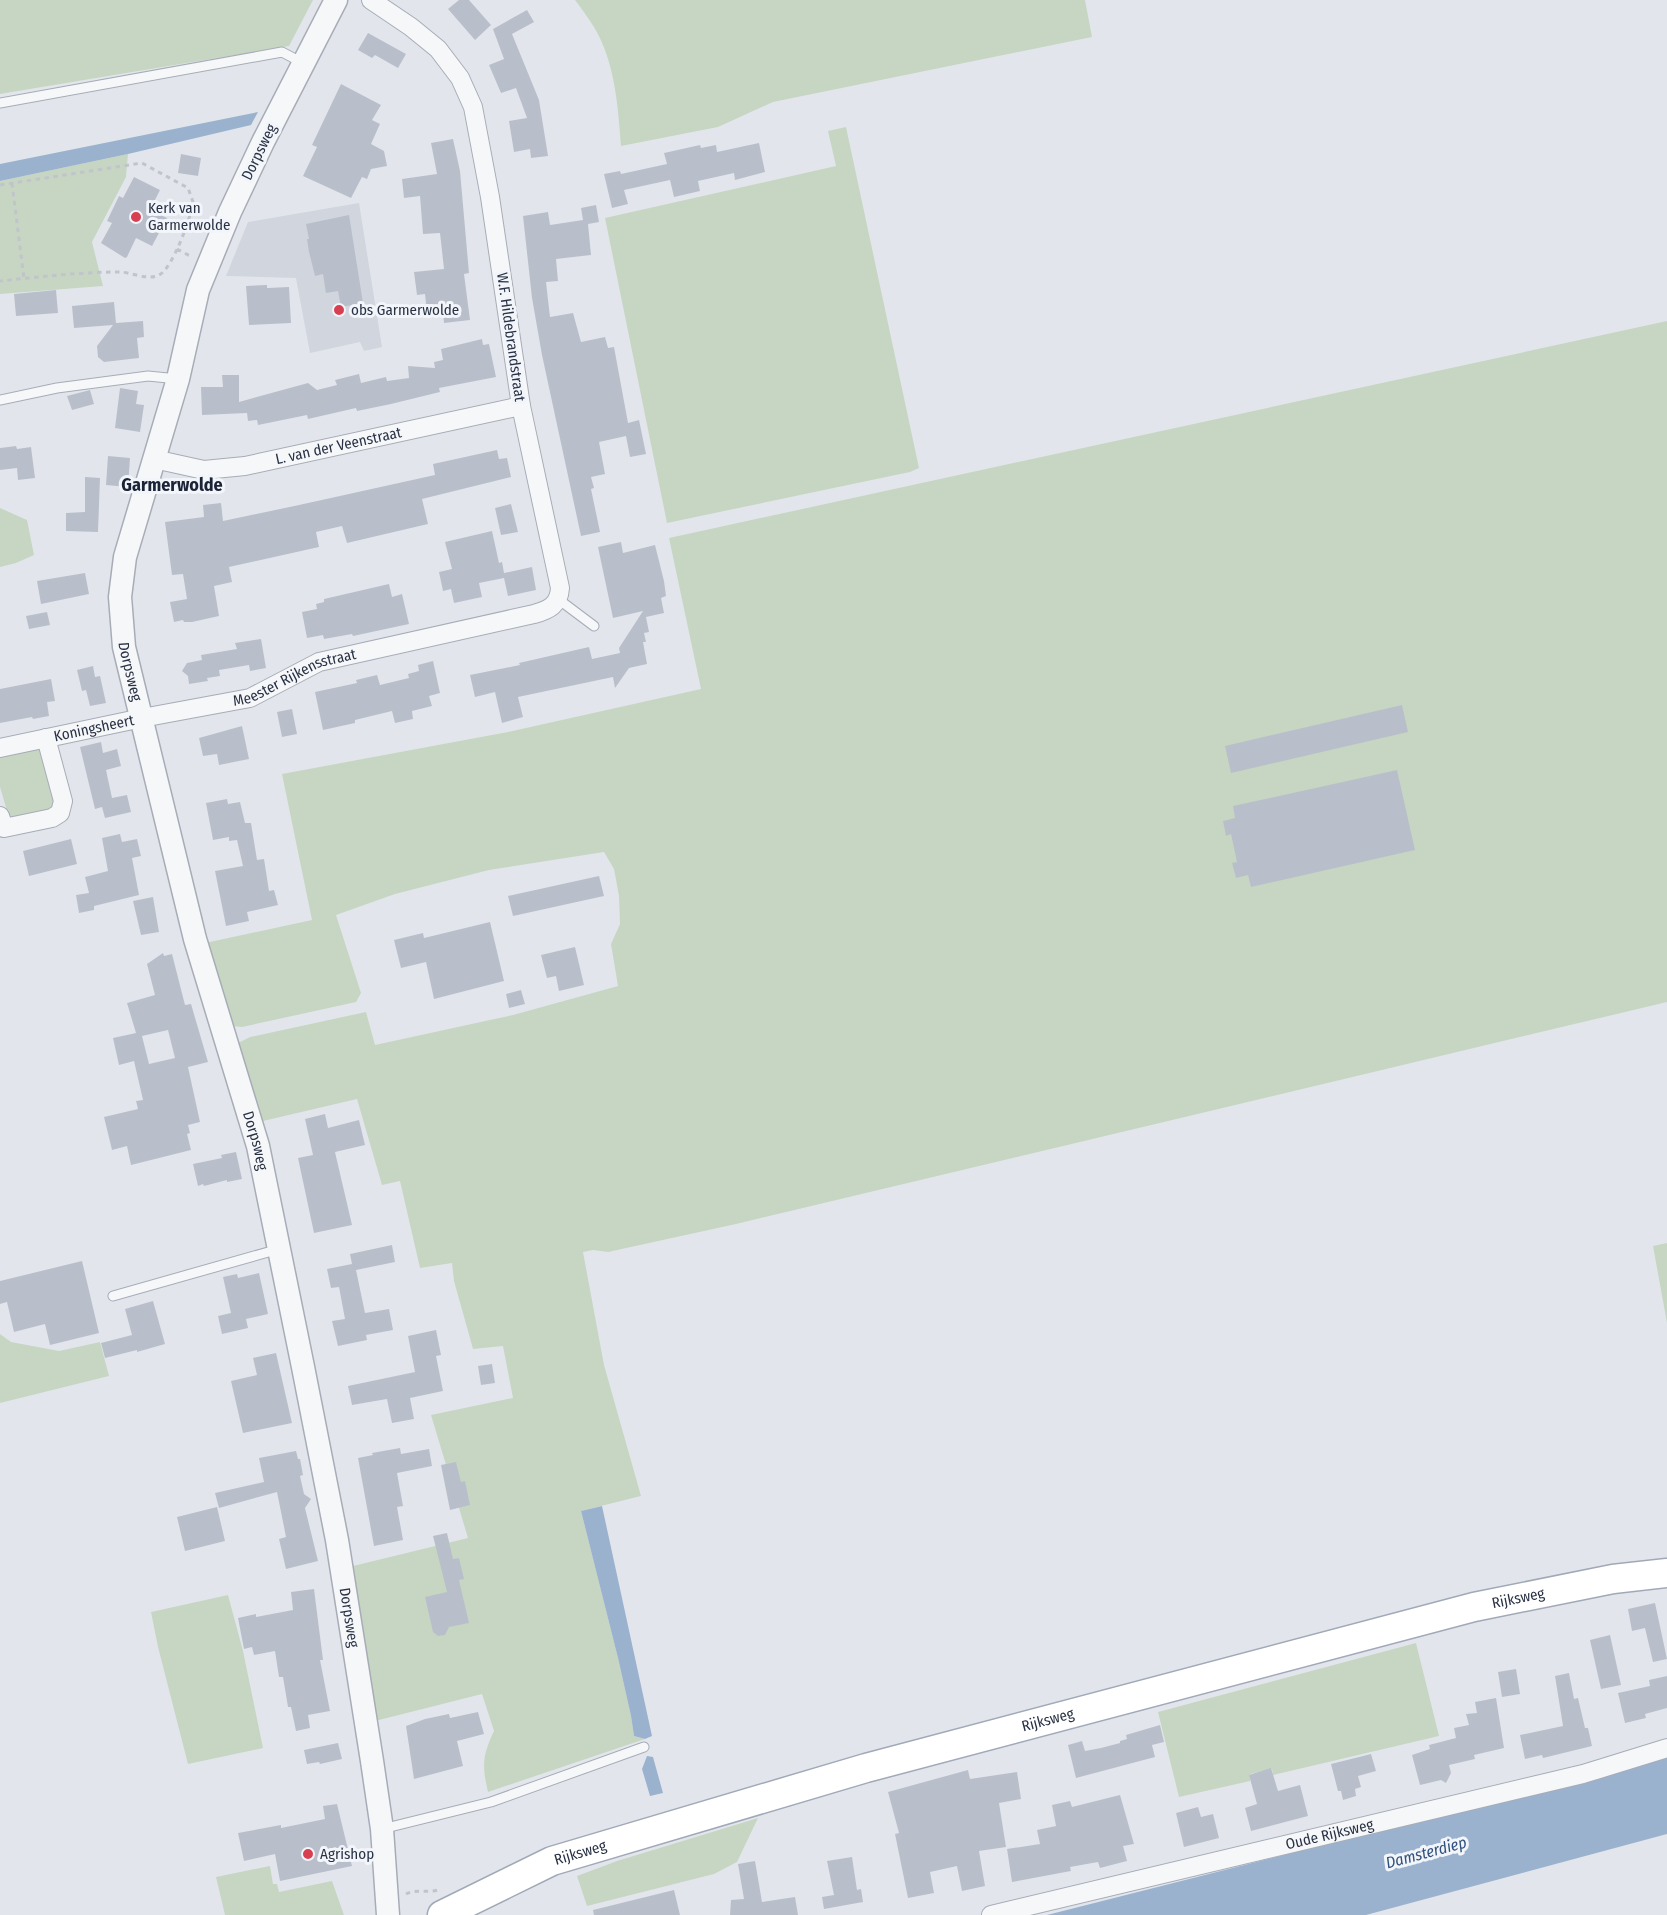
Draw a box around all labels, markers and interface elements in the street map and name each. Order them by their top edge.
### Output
street label: Dorpsweg [238,121,280,183]
place label: Kerk van Garmerwolde [148,199,230,234]
marker: Kerk van Garmerwolde [129,210,143,224]
street label: W.F. Hildebrandstraat [493,271,529,403]
place label: obs Garmerwolde [351,301,459,319]
marker: obs Garmerwolde [332,303,346,317]
street label: L. van der Veenstraat [274,423,403,468]
district label: Garmerwolde [121,474,223,496]
street label: Dorpsweg [115,641,146,703]
street label: Meester Rijkensstraat [231,645,358,710]
street label: Koningsheert [52,711,136,745]
street label: Dorpsweg [239,1109,272,1172]
street label: Rijksweg [1490,1584,1546,1612]
street label: Dorpsweg [336,1586,363,1649]
street label: Rijksweg [1020,1704,1076,1735]
street label: Oude Rijksweg [1284,1815,1375,1854]
water label: Damsterdiep [1384,1833,1469,1872]
street label: Rijksweg [552,1836,608,1869]
place label: Agrishop [320,1845,374,1863]
marker: Agrishop [301,1847,315,1861]

